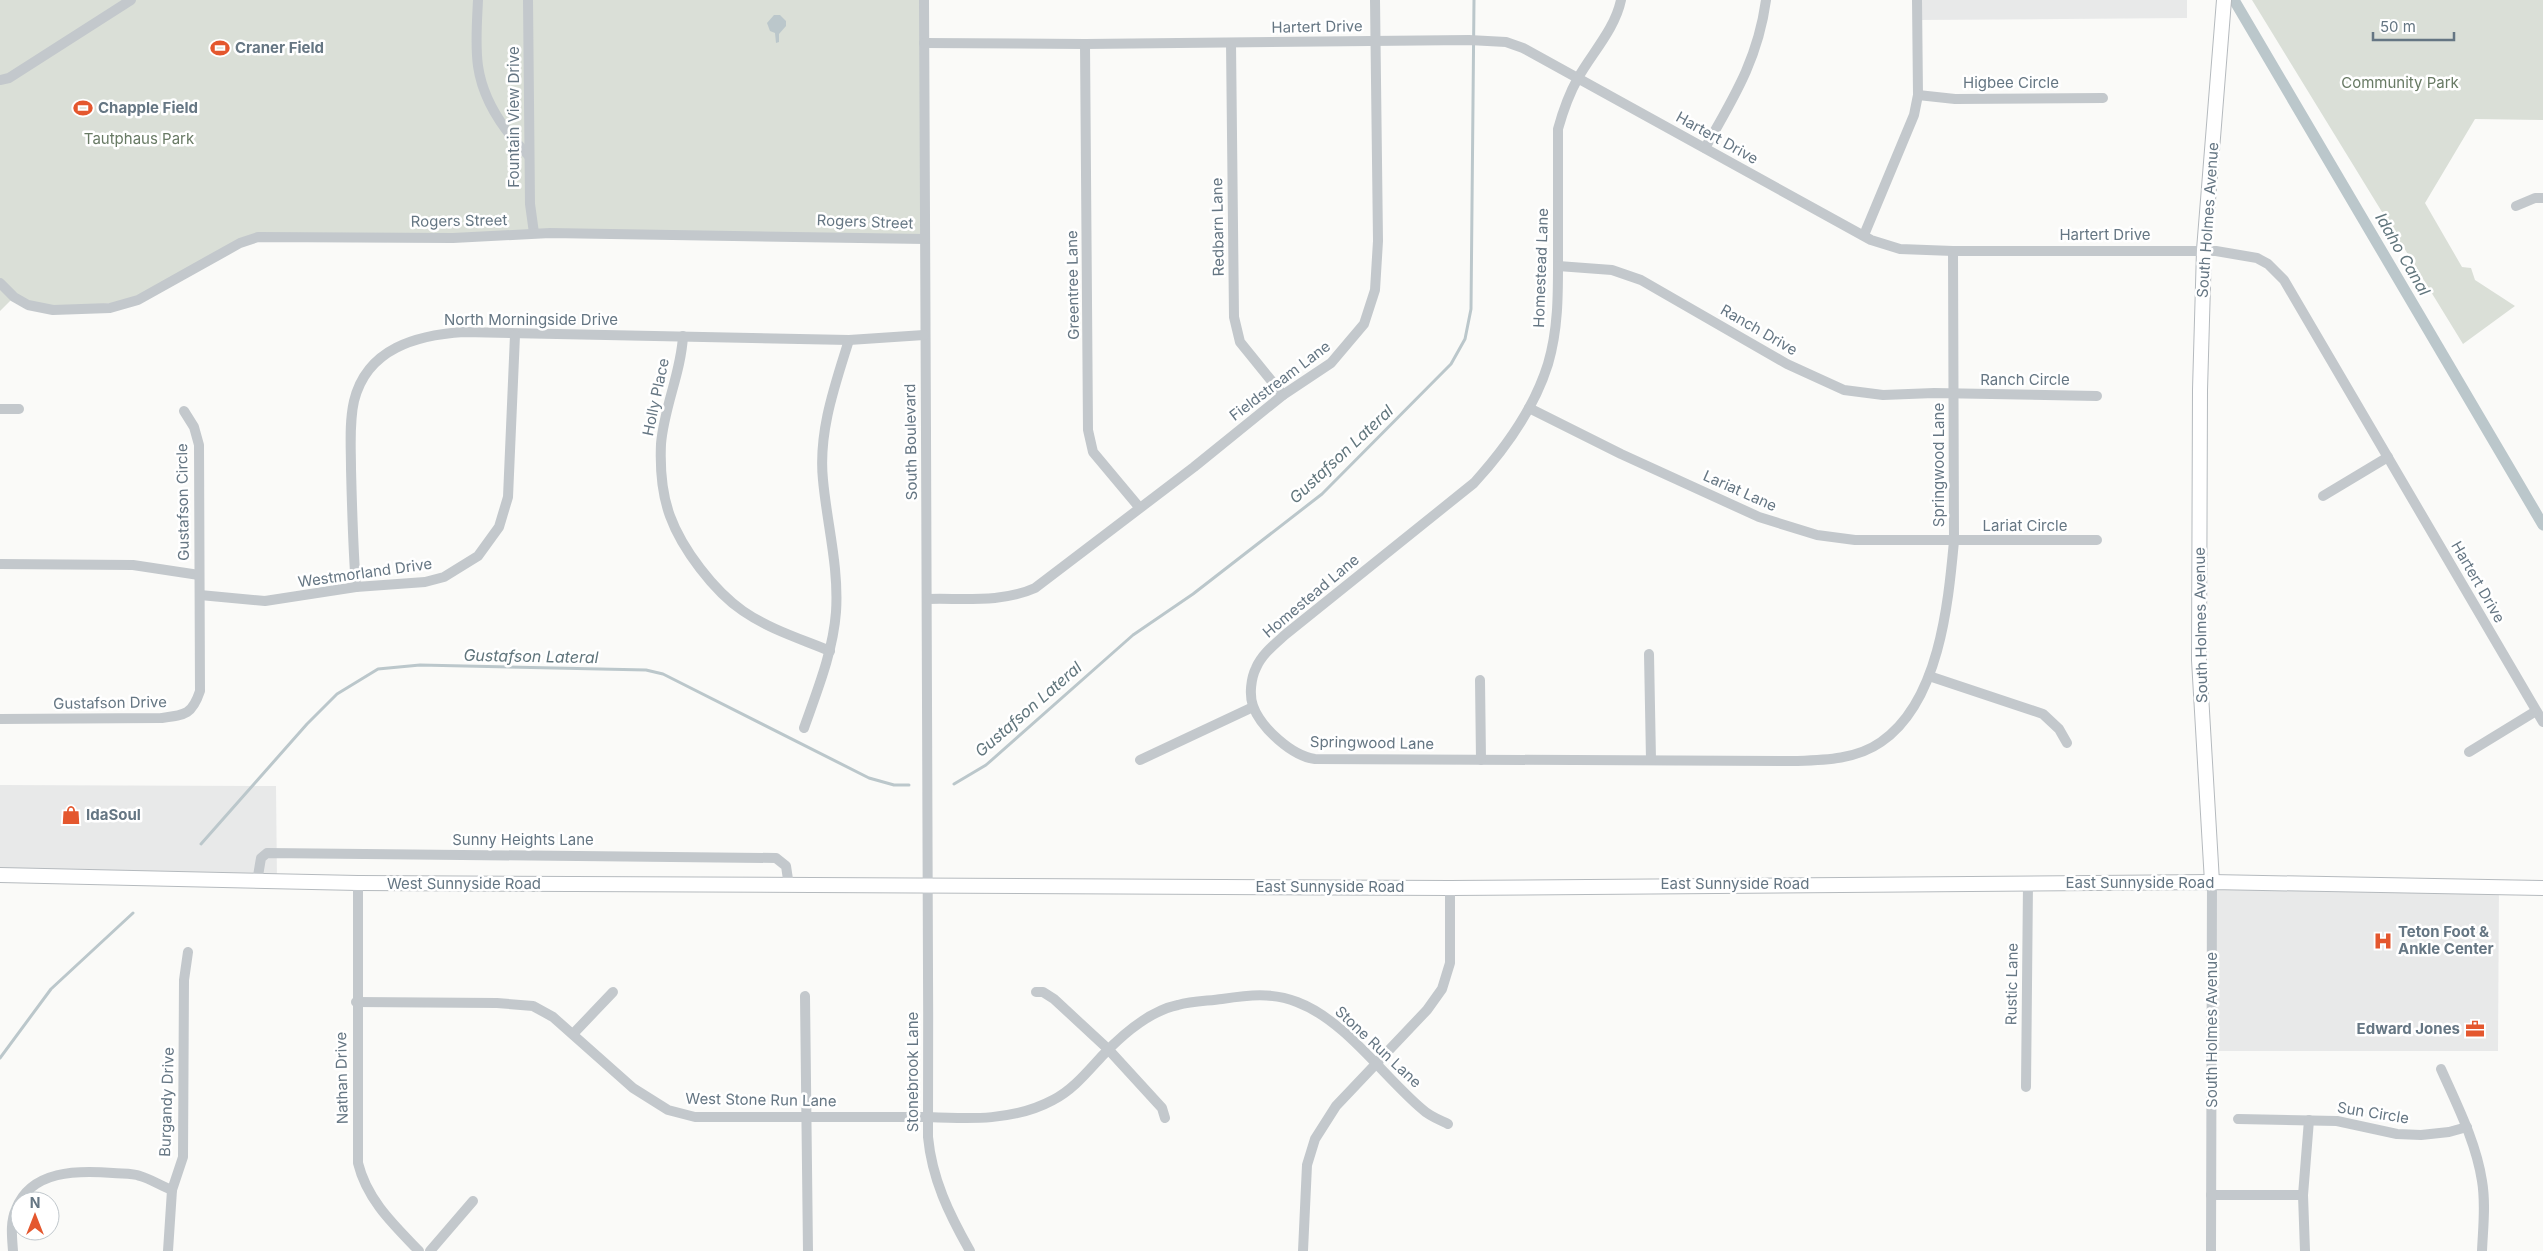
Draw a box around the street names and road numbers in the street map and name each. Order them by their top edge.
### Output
street label: Hartert Drive [1271,16,1363,37]
street label: Fountain View Drive [504,46,523,188]
street label: Higbee Circle [1963,73,2059,92]
street label: Hartert Drive [1673,107,1762,168]
street label: South Holmes Avenue [2193,142,2222,298]
street label: Redbarn Lane [1207,178,1228,276]
street label: Homestead Lane [1529,208,1552,328]
street label: Rogers Street [411,210,507,231]
street label: Rogers Street [816,210,914,233]
street label: Hartert Drive [2059,225,2151,244]
street label: Greentree Lane [1062,230,1083,340]
street label: Ranch Drive [1717,300,1801,359]
street label: North Morningside Drive [444,310,618,329]
street label: Fieldstream Lane [1225,336,1334,425]
street label: Holly Place [638,356,673,438]
street label: Ranch Circle [1980,370,2070,389]
street label: South Boulevard [900,384,921,500]
street label: Springwood Lane [1929,403,1948,527]
street label: Gustafson Circle [172,443,193,561]
street label: Lariat Lane [1700,466,1780,515]
street label: Lariat Circle [1983,516,2067,535]
street label: Hartert Drive [2447,538,2509,626]
street label: South Holmes Avenue [2190,547,2211,703]
street label: Homestead Lane [1259,550,1363,641]
street label: Westmorland Drive [297,554,433,591]
street label: Gustafson Drive [53,692,167,713]
street label: Springwood Lane [1310,732,1434,753]
street label: Sunny Heights Lane [452,830,594,849]
street label: East Sunnyside Road [2066,873,2214,892]
street label: West Sunnyside Road [387,874,541,893]
street label: East Sunnyside Road [1661,874,1809,893]
street label: East Sunnyside Road [1256,877,1404,896]
street label: Rustic Lane [2001,943,2022,1025]
street label: South Holmes Avenue [2202,952,2221,1108]
street label: Stone Run Lane [1331,1002,1426,1092]
street label: Stonebrook Lane [903,1012,922,1132]
street label: Nathan Drive [331,1032,352,1124]
street label: Burgandy Drive [155,1047,178,1157]
street label: West Stone Run Lane [685,1089,837,1110]
street label: Sun Circle [2336,1097,2410,1128]

